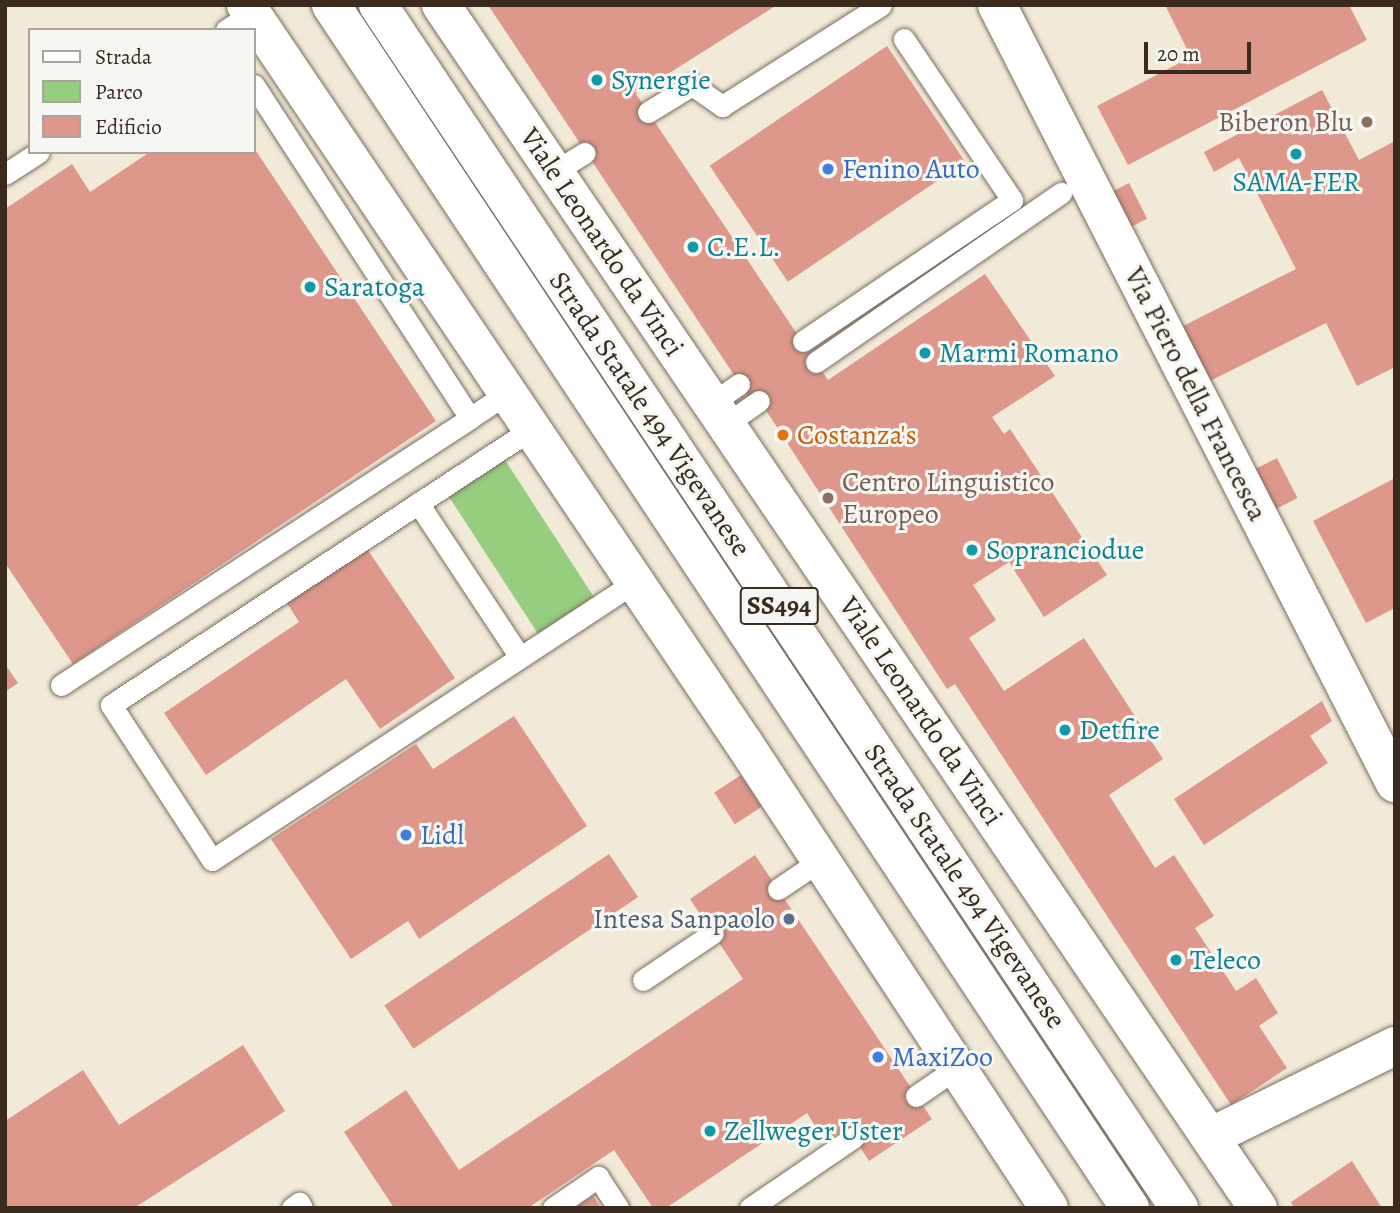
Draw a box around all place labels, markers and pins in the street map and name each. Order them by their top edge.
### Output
place label: Synergie [611,63,711,97]
marker: Synergie [589,72,605,88]
place label: Biberon Blu [1218,105,1353,139]
marker: Biberon Blu [1359,114,1375,130]
marker: SAMA-FER [1288,146,1304,162]
place label: Fenino Auto [842,152,980,186]
marker: Fenino Auto [820,161,836,177]
place label: SAMA-FER [1232,165,1360,199]
place label: C.E.L. [707,230,781,264]
marker: C.E.L. [685,239,701,255]
place label: Saratoga [324,270,425,304]
marker: Saratoga [302,279,318,295]
place label: Marmi Romano [939,336,1119,370]
marker: Marmi Romano [917,345,933,361]
place label: Costanza's [797,418,917,452]
marker: Costanza's [775,427,791,443]
place label: Centro Linguistico Europeo [842,465,1054,531]
marker: Centro Linguistico Europeo [820,490,836,506]
place label: Sopranciodue [986,533,1144,567]
marker: Sopranciodue [964,542,980,558]
place label: Detfire [1079,713,1160,747]
marker: Detfire [1057,722,1073,738]
place label: Lidl [420,818,464,852]
marker: Lidl [398,827,414,843]
place label: Intesa Sanpaolo [593,902,775,936]
marker: Intesa Sanpaolo [781,911,797,927]
place label: Teleco [1190,943,1261,977]
marker: Teleco [1168,952,1184,968]
place label: MaxiZoo [892,1040,993,1074]
marker: MaxiZoo [870,1049,886,1065]
place label: Zellweger Uster [724,1114,903,1148]
marker: Zellweger Uster [702,1123,718,1139]

